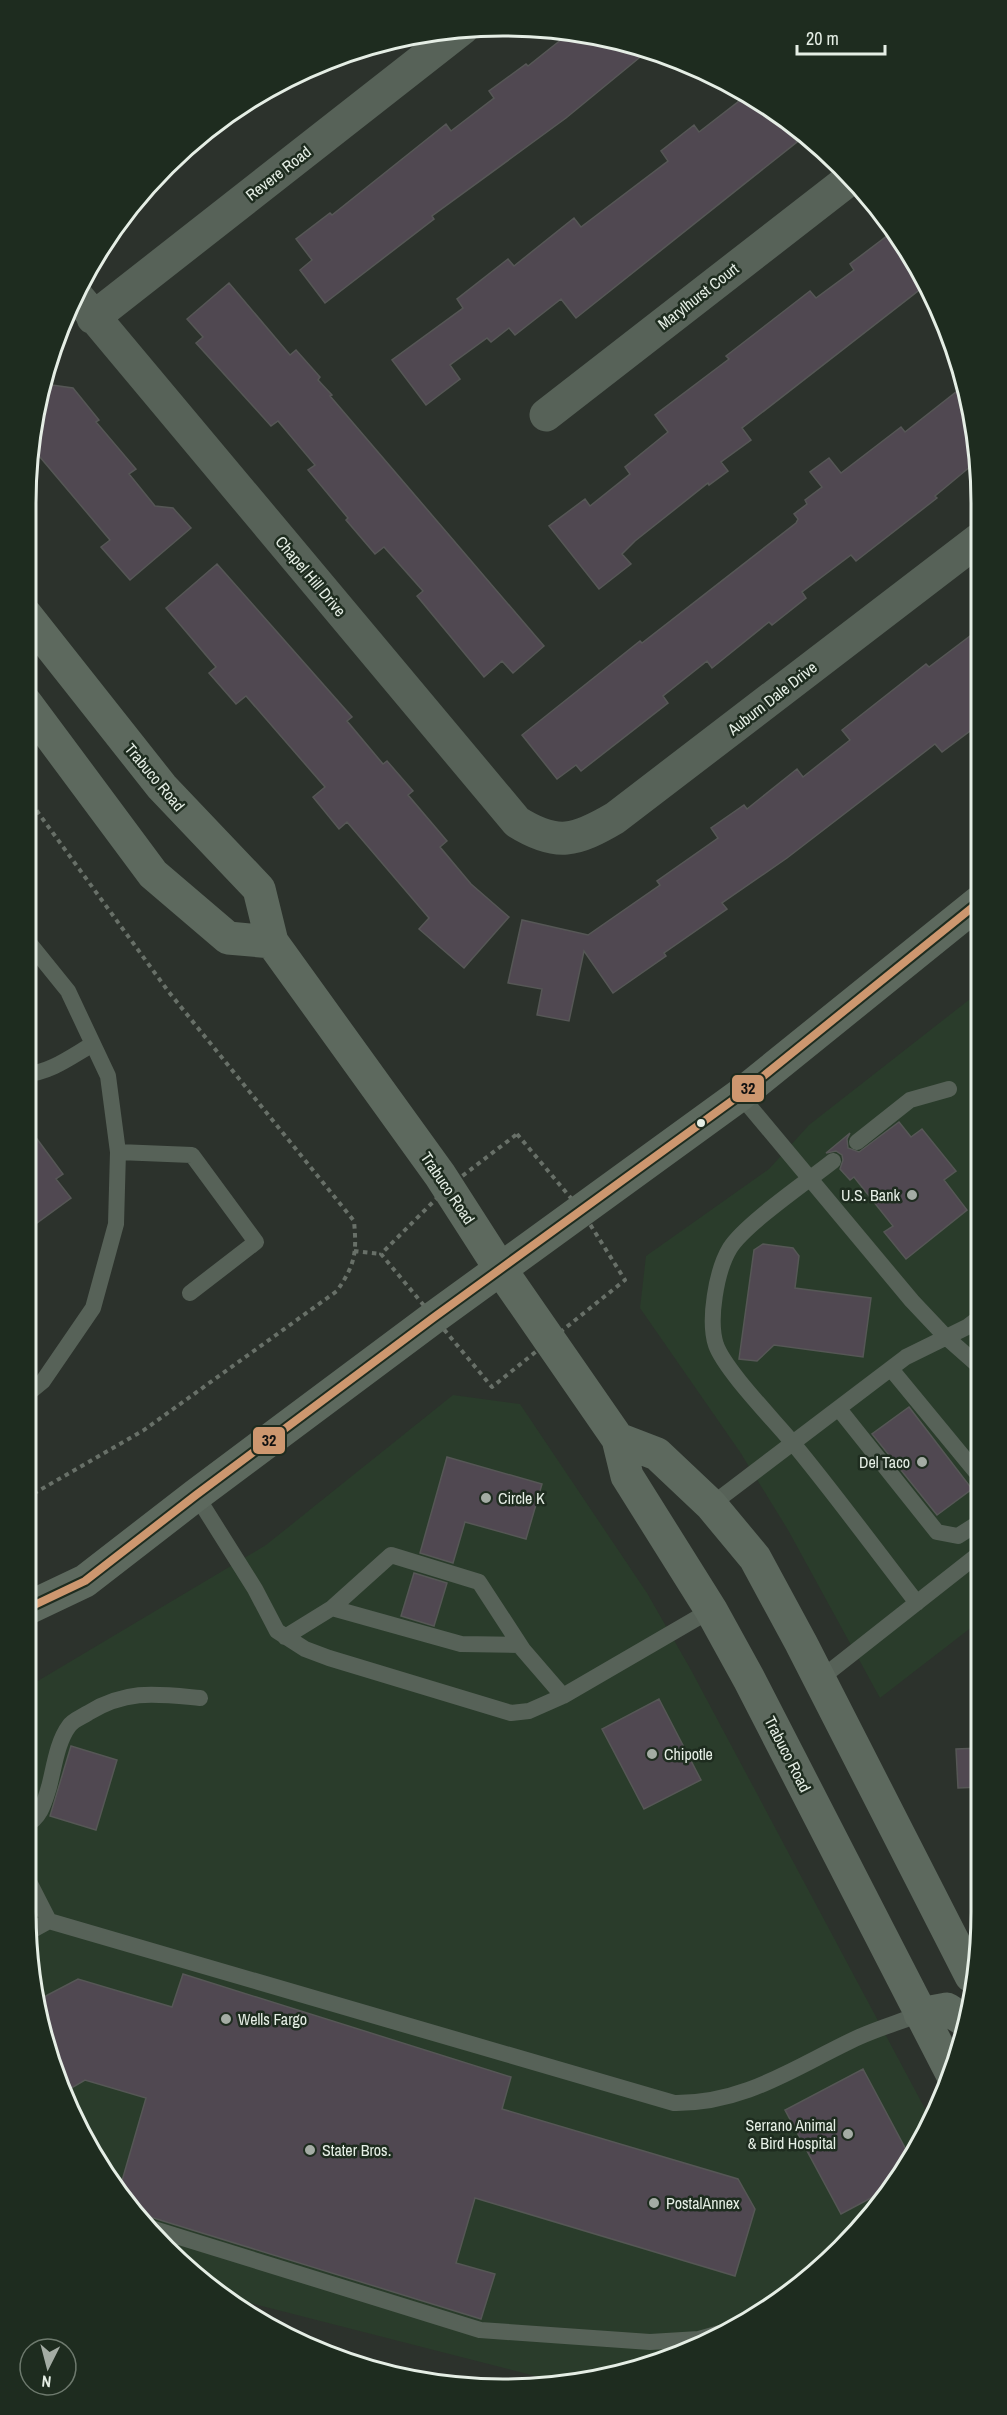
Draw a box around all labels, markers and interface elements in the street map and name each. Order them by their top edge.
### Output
scale bar [797,18,886,56]
text: 20 m [806,26,839,51]
street label: Revere Road [241,141,315,205]
street label: Marylhurst Court [653,257,743,335]
street label: Chapel Hill Drive [271,531,351,621]
street label: Auburn Dale Drive [722,656,821,741]
street label: Trabuco Road [120,738,190,816]
line badge: 32 [731,1074,765,1103]
text: 32 [741,1077,755,1099]
unlabelled marker [695,1117,707,1129]
street label: Trabuco Road [416,1148,480,1228]
place label: U.S. Bank [841,1184,900,1206]
marker: U.S. Bank [905,1188,919,1202]
line badge: 32 [252,1426,286,1455]
text: 32 [262,1429,276,1451]
place label: Del Taco [859,1451,910,1473]
marker: Del Taco [915,1455,929,1469]
place label: Circle K [498,1487,545,1509]
marker: Circle K [479,1491,493,1505]
street label: Trabuco Road [759,1712,817,1796]
place label: Chipotle [664,1743,713,1765]
marker: Chipotle [645,1747,659,1761]
place label: Wells Fargo [238,2008,307,2030]
marker: Wells Fargo [219,2012,233,2026]
place label: Serrano Animal & Bird Hospital [746,2114,836,2154]
marker: Serrano Animal & Bird Hospital [841,2127,855,2141]
place label: Stater Bros. [322,2139,391,2161]
marker: Stater Bros. [303,2143,317,2157]
place label: PostalAnnex [666,2192,740,2214]
marker: PostalAnnex [647,2196,661,2210]
north arrow [18,2337,78,2397]
text: N [41,2370,52,2393]

